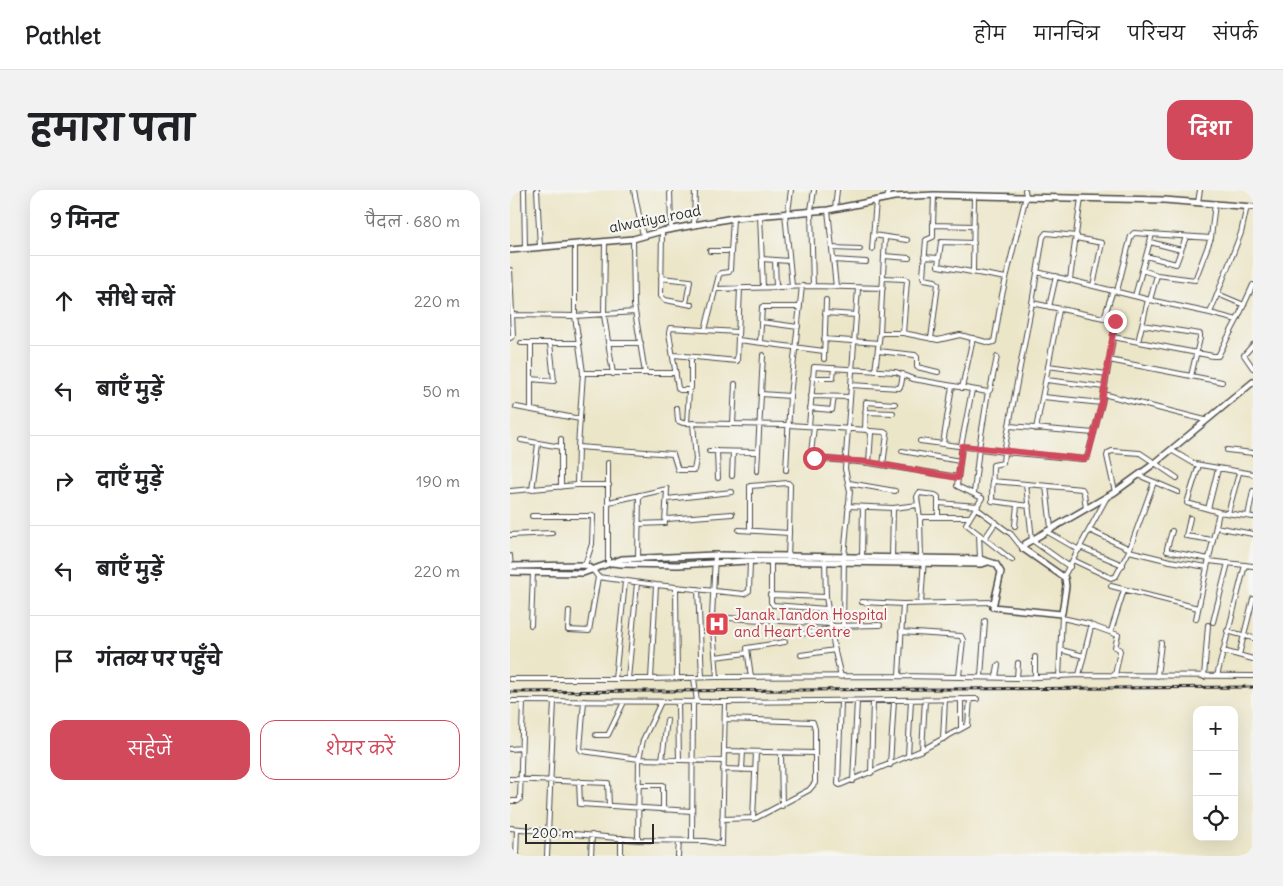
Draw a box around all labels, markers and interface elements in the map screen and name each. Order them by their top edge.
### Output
text: Pathlet [25,20,101,50]
text: होम [974,22,1006,45]
text: मानचित्र [1034,22,1100,45]
text: परिचय [1128,22,1185,45]
text: संपर्क [1213,22,1258,45]
button: दिशा [1167,100,1253,160]
text: हमारा पता [30,105,194,149]
street label: alwatiya road [607,200,703,237]
text: 9 मिनट [50,207,118,234]
text: पैदल · 680 m [365,211,460,231]
icon: ahead [50,287,78,315]
text: सीधे चलें [97,287,174,311]
text: 220 m [414,291,460,311]
route end [1104,310,1127,333]
icon: left [50,377,78,405]
text: बाएँ मुड़ें [97,377,163,401]
text: 50 m [422,381,460,401]
route start [803,447,826,470]
icon: right [50,467,78,495]
text: दाएँ मुड़ें [97,467,163,491]
text: 190 m [416,471,460,491]
icon: left [50,557,78,585]
text: बाएँ मुड़ें [97,557,163,581]
text: 220 m [414,561,460,581]
place label: Janak Tandon Hospital and Heart Centre [734,605,887,641]
hospital icon: Janak Tandon Hospital and Heart Centre [704,611,730,637]
icon: arrive [50,647,78,675]
text: गंतव्य पर पहुँचे [97,647,222,671]
map controls [1193,706,1238,841]
button: + [1193,706,1238,751]
button: सहेजें [50,720,250,780]
button: शेयर करें [260,720,460,780]
button: − [1193,751,1238,796]
button: locate [1193,796,1238,841]
scale bar [525,821,654,844]
text: 200 m [532,824,574,842]

